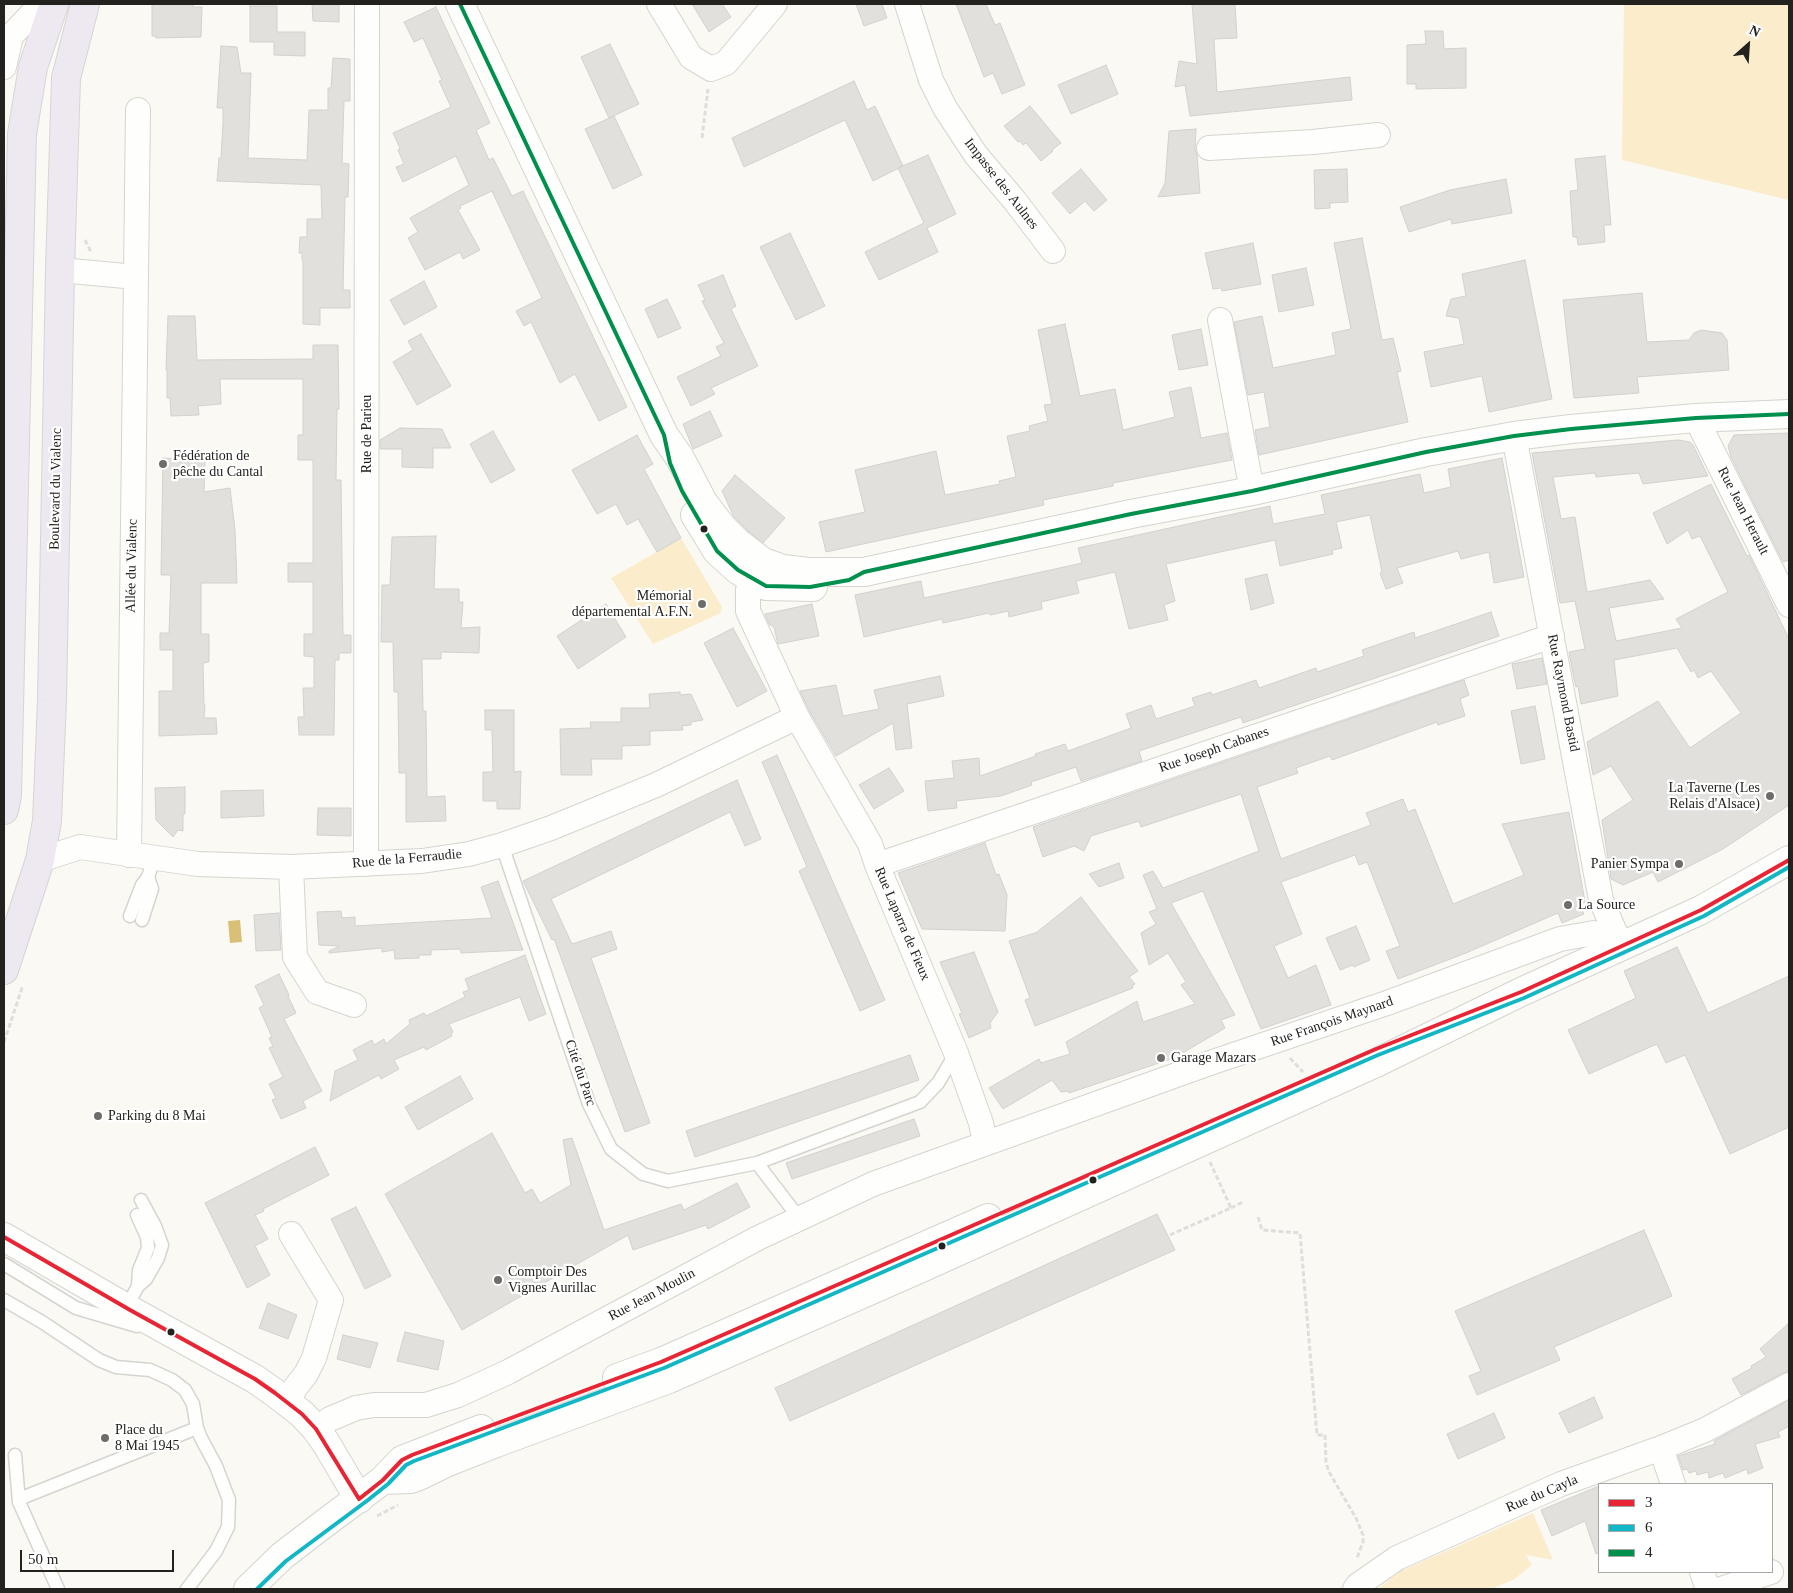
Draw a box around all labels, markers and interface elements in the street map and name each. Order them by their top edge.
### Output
north arrow [1723,20,1773,70]
text: N [1747,22,1763,40]
street label: Impasse des Aulnes [960,135,1042,233]
street label: Rue de Parieu [359,395,375,473]
street label: Boulevard du Vialenc [47,428,65,550]
place label: Fédération de pêche du Cantal [173,448,263,481]
marker: Fédération de pêche du Cantal [157,458,169,470]
street label: Rue Jean Herault [1714,464,1772,558]
street label: Allée du Vialenc [123,519,141,613]
unlabelled marker [699,524,709,534]
place label: Mémorial départemental A.F.N. [572,588,692,620]
marker: Mémorial départemental A.F.N. [696,598,708,610]
street label: Rue Raymond Bastid [1543,633,1583,753]
street label: Rue Joseph Cabanes [1157,723,1271,777]
place label: La Taverne (Les Relais d'Alsace) [1668,780,1760,812]
marker: La Taverne (Les Relais d'Alsace) [1764,790,1776,802]
street label: Rue de la Ferraudie [351,846,463,872]
place label: Panier Sympa [1591,856,1669,872]
marker: Panier Sympa [1673,858,1685,870]
street label: Rue Laparra de Fieux [870,865,934,983]
place label: La Source [1578,897,1635,913]
marker: La Source [1562,899,1574,911]
street label: Rue François Maynard [1269,993,1395,1051]
street label: Cité du Parc [561,1038,599,1108]
place label: Garage Mazars [1171,1050,1256,1066]
marker: Garage Mazars [1155,1052,1167,1064]
place label: Parking du 8 Mai [108,1108,206,1124]
marker: Parking du 8 Mai [92,1110,104,1122]
unlabelled marker [1088,1175,1098,1185]
unlabelled marker [937,1241,947,1251]
place label: Comptoir Des Vignes Aurillac [508,1264,596,1296]
street label: Rue Jean Moulin [606,1265,698,1325]
marker: Comptoir Des Vignes Aurillac [492,1274,504,1286]
unlabelled marker [166,1327,176,1337]
place label: Place du 8 Mai 1945 [115,1422,180,1454]
marker: Place du 8 Mai 1945 [99,1432,111,1444]
street label: Rue du Cayla [1504,1471,1580,1517]
legend [1598,1483,1773,1573]
text: 3 [1645,1494,1653,1510]
text: 6 [1645,1519,1653,1535]
scale bar [22,1540,176,1572]
text: 4 [1645,1544,1653,1560]
text: 50 m [28,1551,58,1567]

